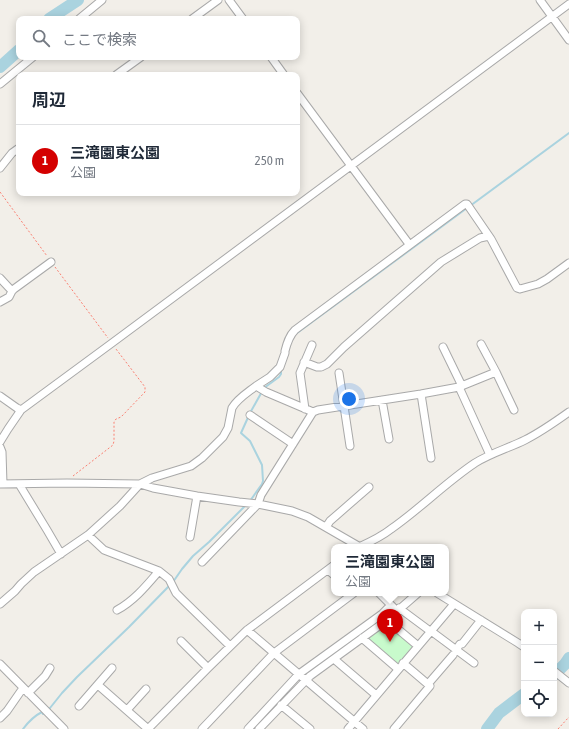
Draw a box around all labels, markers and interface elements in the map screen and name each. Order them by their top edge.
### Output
search box [16,16,300,60]
icon: search [30,27,52,49]
text: ここで検索 [62,31,137,48]
text: 周辺 [32,90,66,110]
text: 三滝園東公園 [70,144,160,161]
text: 1 [42,153,48,168]
text: 250 m [255,153,284,168]
text: 公園 [70,165,96,180]
your location [339,389,359,409]
popup [331,544,449,596]
text: 三滝園東公園 [345,553,435,570]
text: 公園 [345,574,371,589]
pin: 1 [377,609,403,642]
map controls [521,609,557,717]
button: + [521,609,557,645]
button: − [521,645,557,681]
button: locate [521,681,557,717]

